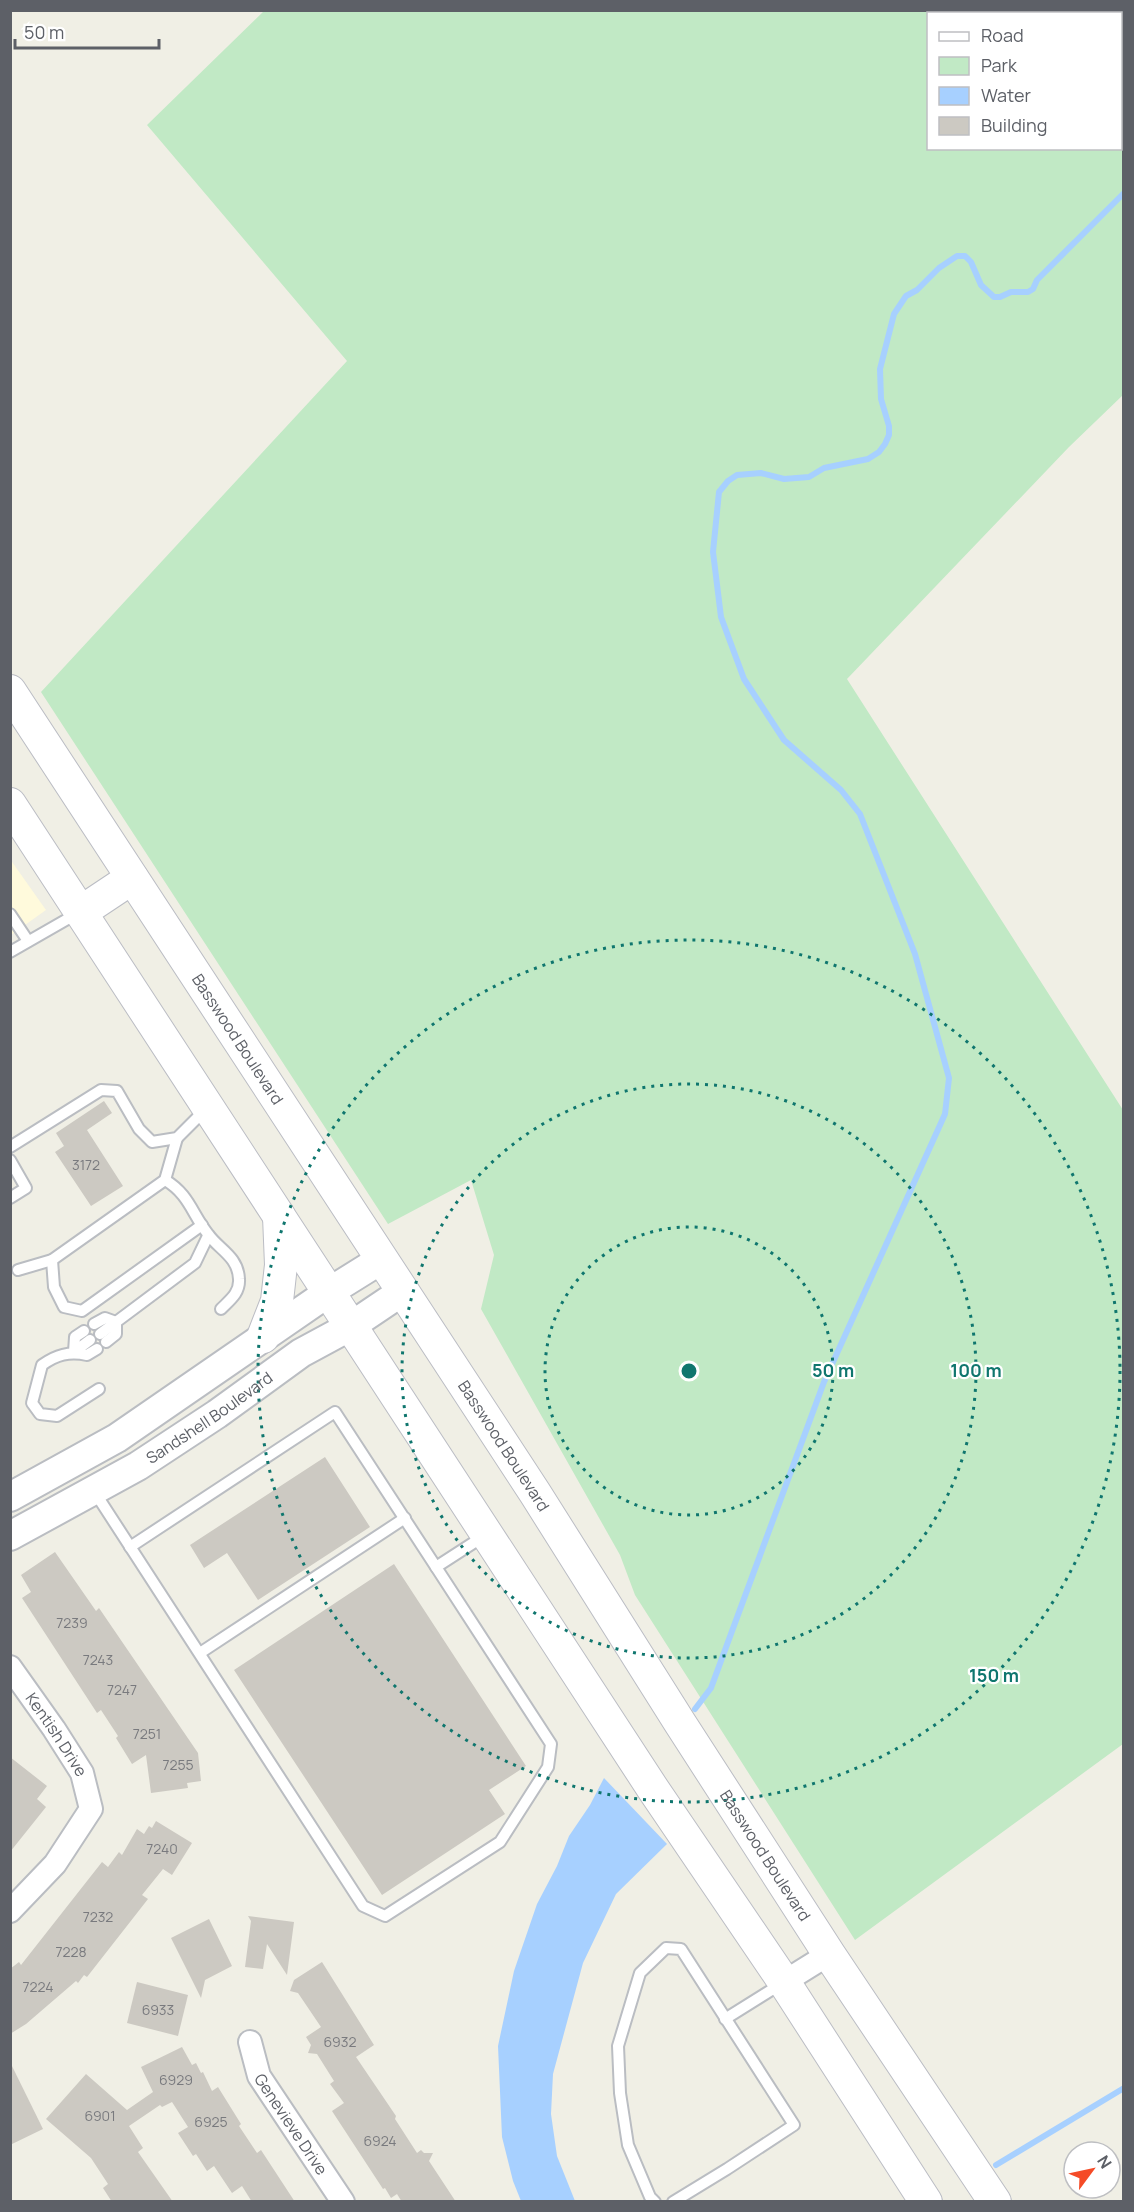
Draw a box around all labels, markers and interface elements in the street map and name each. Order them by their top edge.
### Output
scale bar [15,12,159,50]
legend [927,12,1122,150]
text: 50 m [24,20,64,44]
text: Road [981,23,1024,47]
text: Park [981,53,1018,77]
text: Water [981,83,1031,107]
text: Building [981,113,1047,137]
street label: Basswood Boulevard [187,969,289,1109]
house number: 3172 [72,1155,100,1174]
text: 50 m [812,1358,854,1382]
text: 100 m [950,1358,1002,1382]
centre of rings [679,1361,699,1381]
street label: Sandshell Boulevard [142,1366,277,1469]
street label: Basswood Boulevard [453,1376,555,1515]
house number: 7239 [56,1613,88,1632]
house number: 7243 [83,1650,113,1669]
text: 150 m [969,1663,1019,1687]
house number: 7247 [107,1680,137,1699]
street label: Kentish Drive [21,1688,92,1781]
house number: 7251 [133,1724,161,1743]
house number: 7255 [162,1755,194,1774]
street label: Basswood Boulevard [715,1786,816,1925]
house number: 7240 [146,1839,178,1858]
house number: 7232 [83,1907,113,1926]
house number: 7228 [55,1942,87,1961]
house number: 7224 [23,1977,53,1996]
house number: 6933 [142,2000,174,2019]
house number: 6932 [324,2032,356,2051]
street label: Genevieve Drive [249,2069,333,2179]
house number: 6929 [159,2070,193,2089]
house number: 6901 [84,2106,116,2125]
house number: 6925 [194,2112,228,2131]
house number: 6924 [363,2131,397,2150]
north arrow [1062,2140,1122,2200]
text: N [1092,2151,1117,2173]

